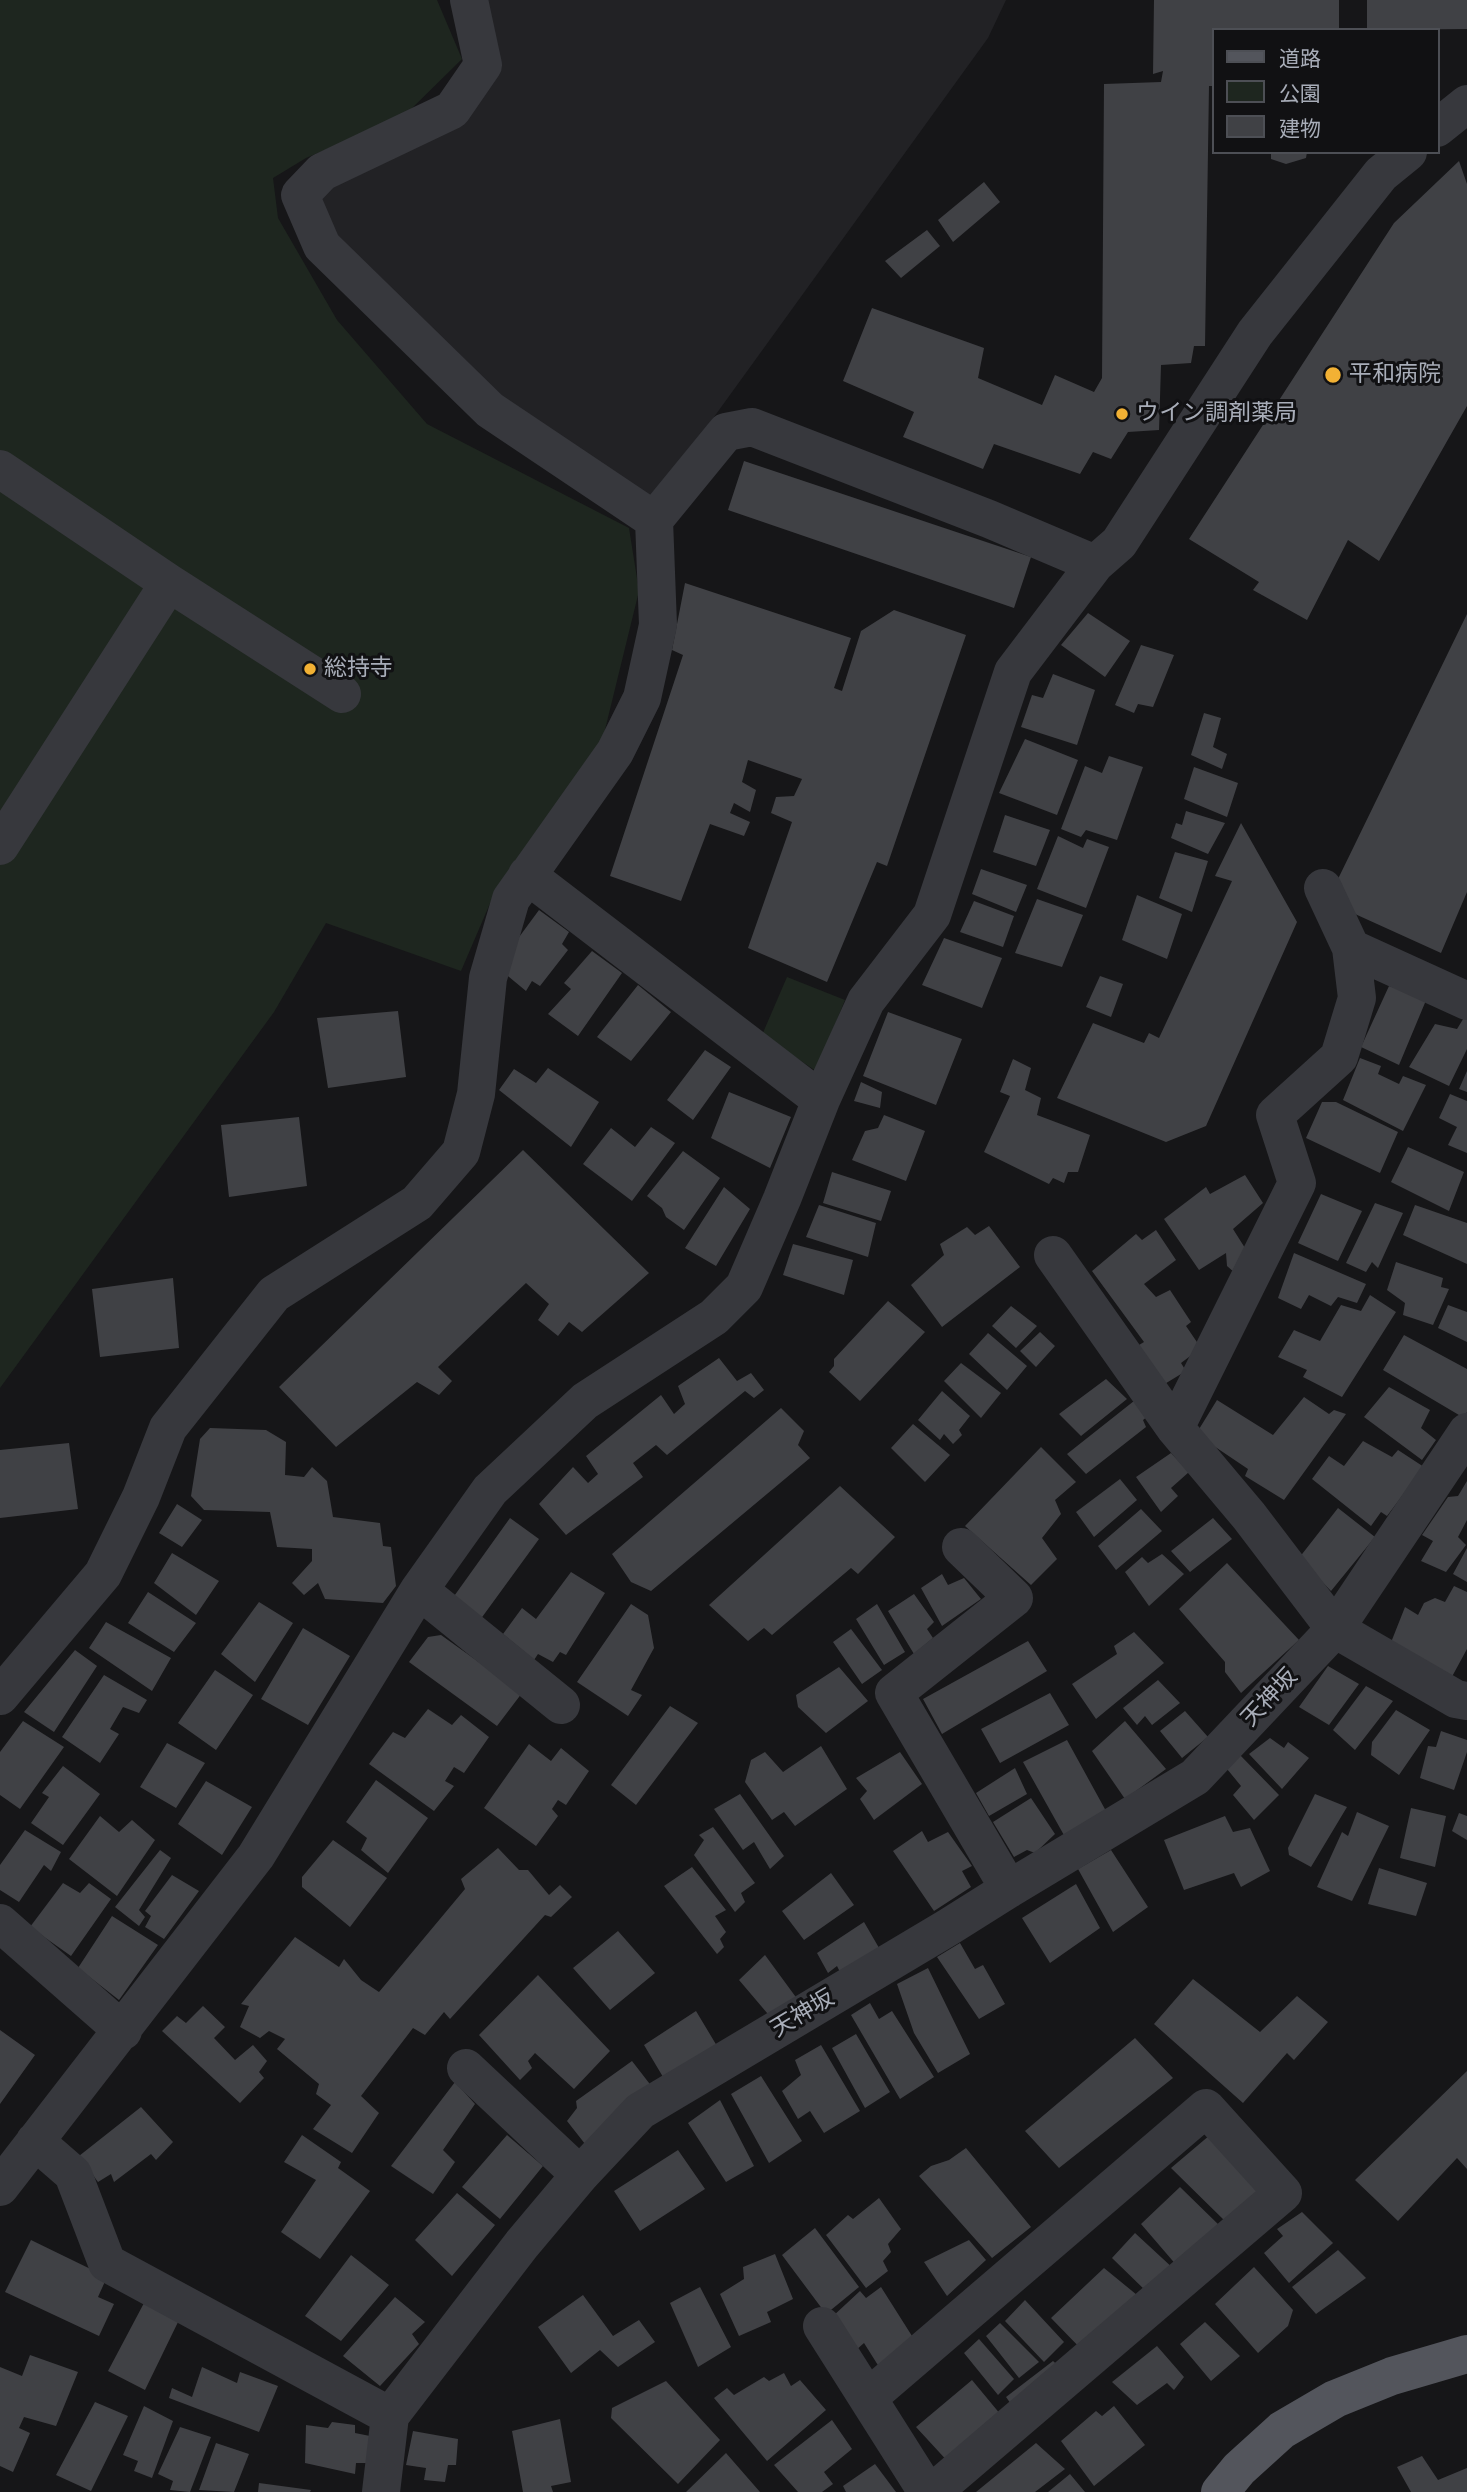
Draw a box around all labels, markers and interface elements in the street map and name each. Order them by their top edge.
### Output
legend [1212,28,1439,154]
text: 道路 [1279,47,1321,70]
text: 公園 [1279,82,1321,105]
text: 建物 [1279,117,1321,140]
place label: 平和病院 [1349,361,1441,389]
marker: 平和病院 [1323,365,1343,385]
place label: ウイン調剤薬局 [1136,400,1297,428]
marker: ウイン調剤薬局 [1114,406,1130,422]
place label: 総持寺 [324,655,393,683]
marker: 総持寺 [302,661,318,677]
street label: 天神坂 [1236,1663,1304,1733]
street label: 天神坂 [766,1984,840,2044]

